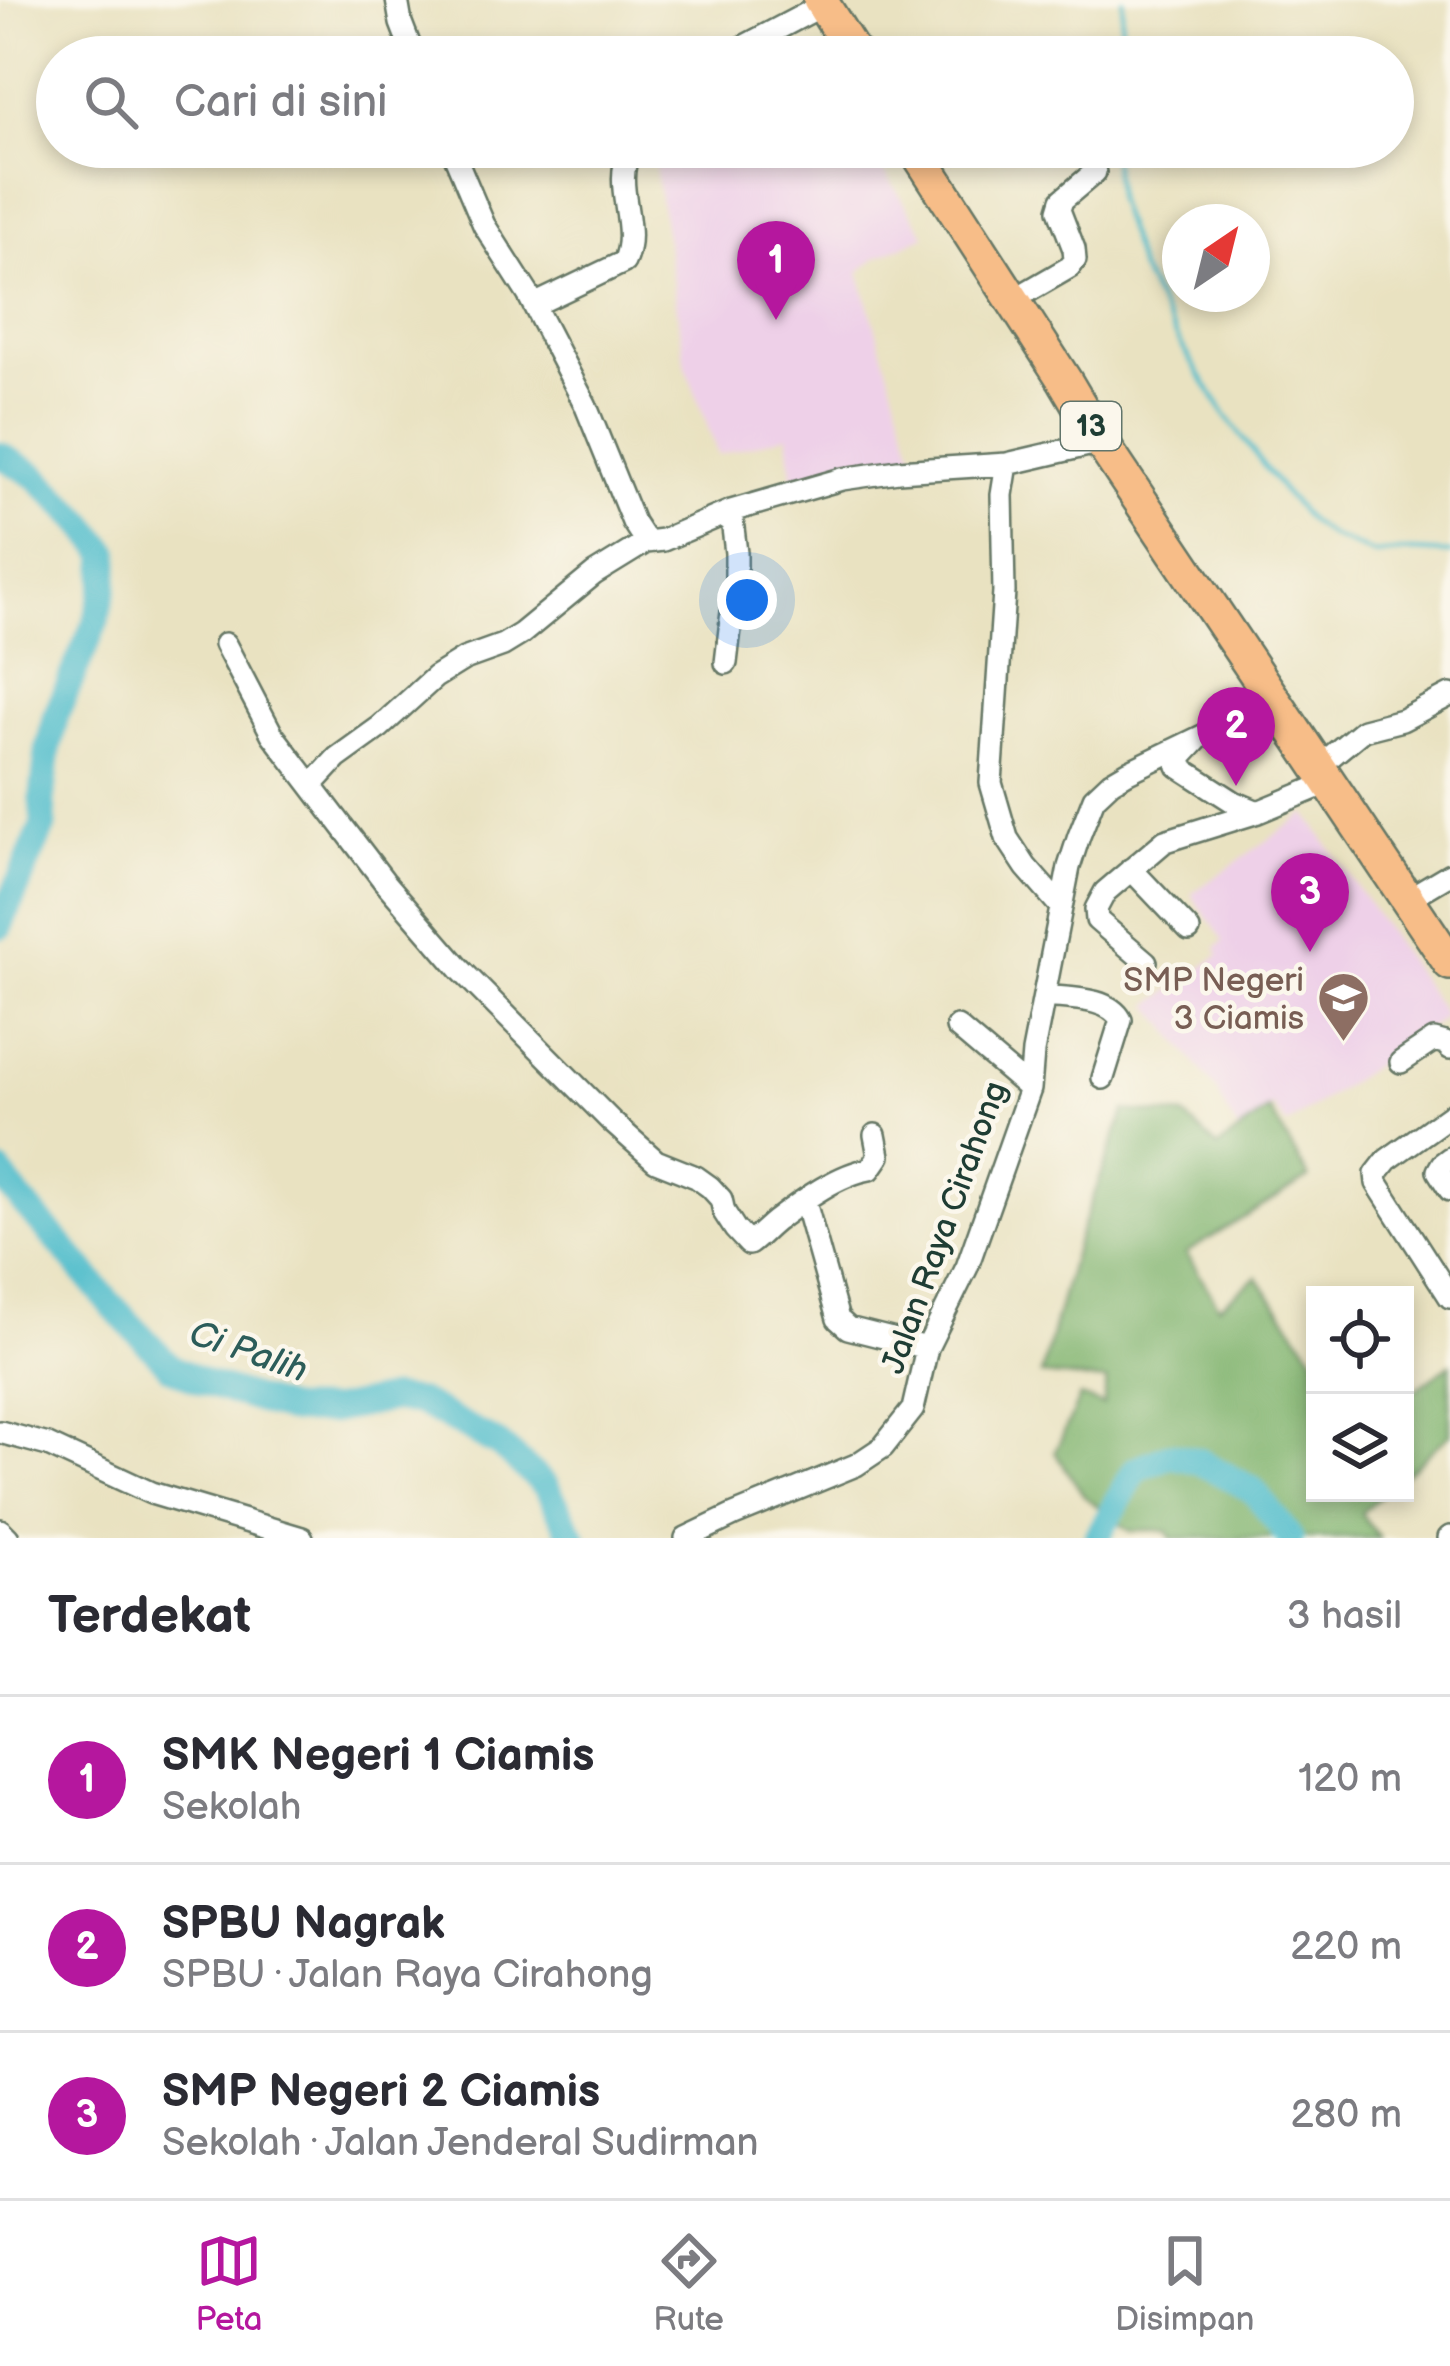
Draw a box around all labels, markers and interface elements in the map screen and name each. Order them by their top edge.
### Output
search box [36,36,1414,168]
icon: search [78,69,144,135]
text: Cari di sini [174,75,388,130]
north arrow [1162,204,1270,312]
pin: 1 [737,221,815,320]
road number: 13 [1061,402,1121,450]
your location [717,570,777,630]
pin: 2 [1197,687,1275,786]
pin: 3 [1271,853,1349,952]
place label: SMP Negeri 3 Ciamis [1123,961,1304,1039]
school or university icon: SMP Negeri 3 Ciamis [1315,970,1371,1044]
street label: Jalan Raya Cirahong [873,1076,1016,1379]
map controls [1306,1286,1414,1502]
button: locate [1306,1286,1414,1394]
water label: Ci Palih [184,1312,313,1393]
button: layers [1306,1394,1414,1502]
text: Terdekat [48,1586,251,1647]
text: 3 hasil [1287,1593,1402,1640]
text: SMK Negeri 1 Ciamis [162,1729,595,1784]
text: 1 [79,1756,95,1803]
text: 120 m [1298,1756,1402,1803]
text: Sekolah [162,1784,301,1831]
text: SPBU Nagrak [162,1897,445,1952]
text: 2 [75,1924,99,1971]
text: 220 m [1290,1924,1402,1971]
text: SPBU · Jalan Raya Cirahong [162,1952,653,1999]
text: SMP Negeri 2 Ciamis [162,2065,600,2120]
text: 3 [76,2092,98,2139]
text: 280 m [1291,2092,1402,2139]
text: Sekolah · Jalan Jenderal Sudirman [162,2120,759,2167]
tab: Peta [196,2228,262,2340]
tab: Rute [653,2228,724,2340]
tab: Disimpan [1115,2228,1254,2340]

